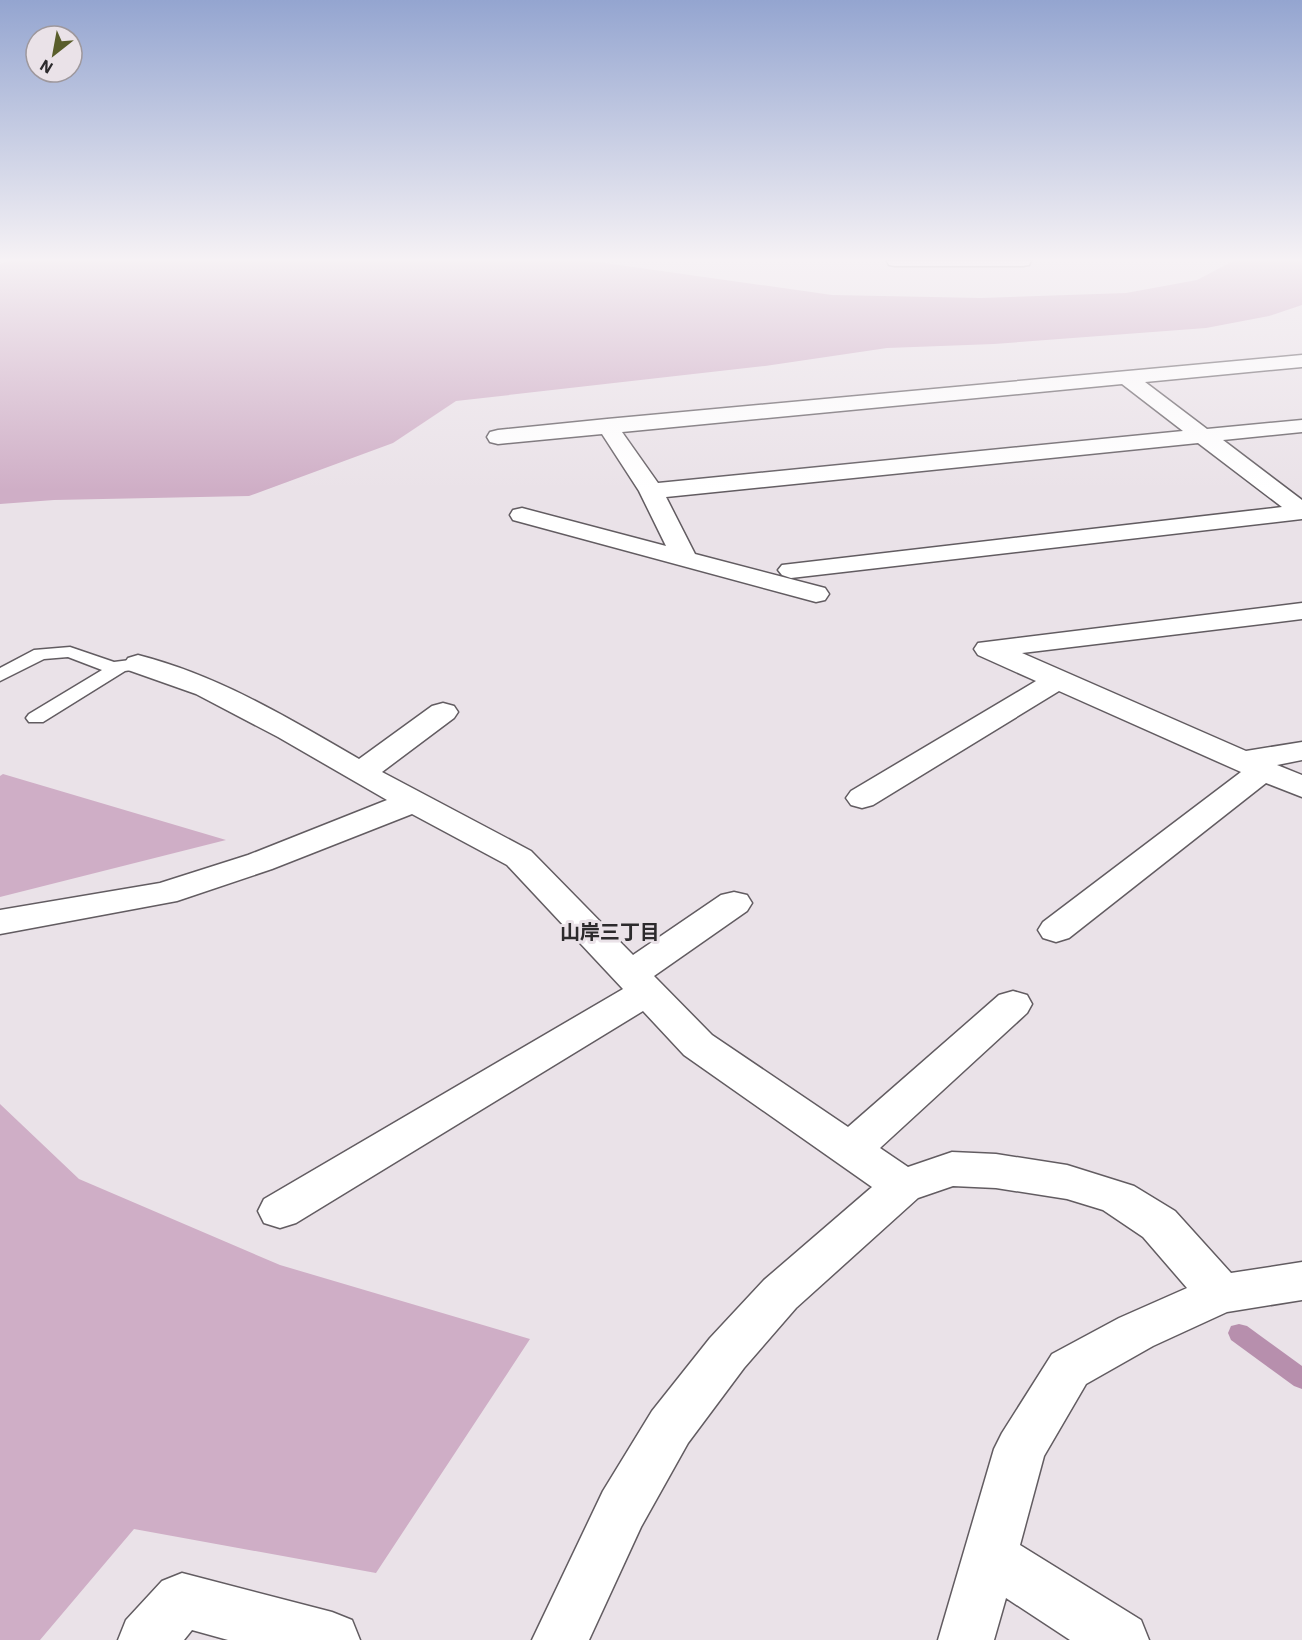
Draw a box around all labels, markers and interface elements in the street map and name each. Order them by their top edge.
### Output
north arrow [24,24,84,84]
text: N [36,55,56,78]
district label: 山岸三丁目 [560,918,660,945]

